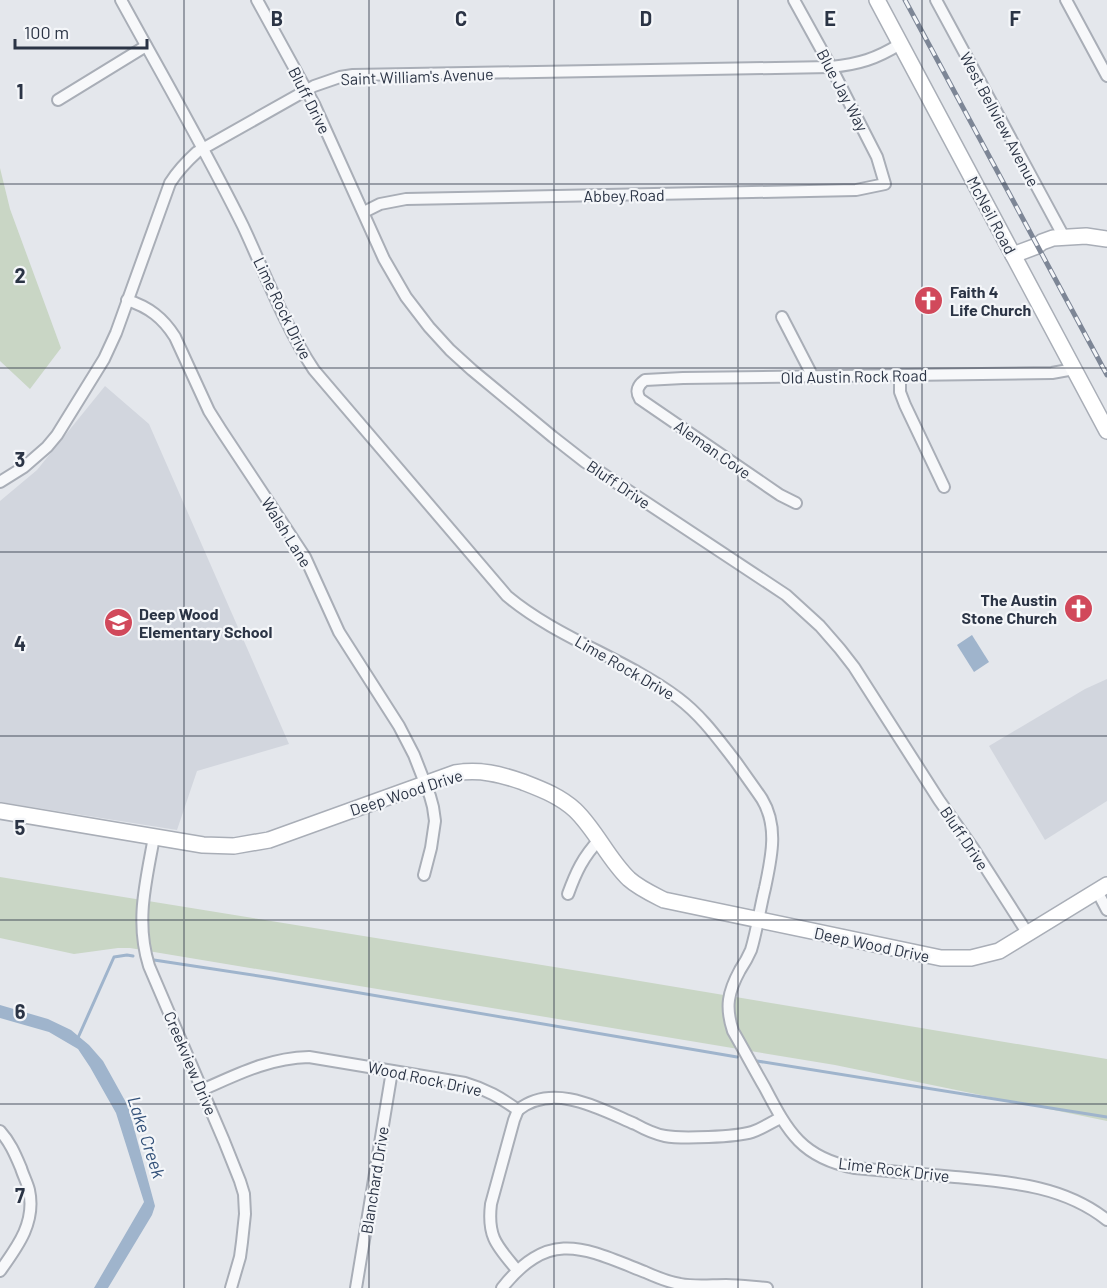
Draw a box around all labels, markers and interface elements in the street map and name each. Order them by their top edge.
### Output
text: B [271,6,283,30]
text: C [455,6,467,30]
text: D [640,6,652,30]
text: E [824,6,836,30]
text: F [1009,6,1021,30]
scale bar [15,12,147,50]
text: 100 m [24,21,69,43]
street label: Blue Jay Way [813,46,873,135]
street label: West Bellview Avenue [956,48,1044,190]
street label: Bluff Drive [285,63,335,137]
street label: Saint William's Avenue [340,64,494,88]
text: 1 [16,79,24,103]
street label: McNeil Road [964,173,1020,257]
street label: Abbey Road [583,185,665,205]
street label: Lime Rock Drive [250,254,316,362]
text: 2 [14,263,26,287]
place label: Faith 4 Life Church [950,282,1031,319]
church icon: Faith 4 Life Church [913,284,945,316]
street label: Old Austin Rock Road [781,365,927,387]
street label: Aleman Cove [671,416,755,482]
text: 3 [15,447,25,471]
street label: Bluff Drive [584,456,654,512]
street label: Walsh Lane [258,493,316,571]
place label: The Austin Stone Church [961,590,1057,627]
church icon: The Austin Stone Church [1062,592,1094,624]
place label: Deep Wood Elementary School [139,604,273,641]
school or university icon: Deep Wood Elementary School [102,606,134,638]
text: 4 [14,631,26,655]
street label: Lime Rock Drive [572,631,678,703]
street label: Deep Wood Drive [347,765,465,819]
street label: Bluff Drive [937,803,993,873]
text: 5 [15,815,26,839]
street label: Deep Wood Drive [813,923,931,965]
text: 6 [15,999,26,1023]
street label: Creekview Drive [161,1008,221,1118]
street label: Wood Rock Drive [366,1057,484,1099]
water label: Lake Creek [123,1093,171,1181]
street label: Blanchard Drive [356,1125,392,1235]
street label: Lime Rock Drive [837,1153,951,1185]
text: 7 [15,1183,25,1207]

